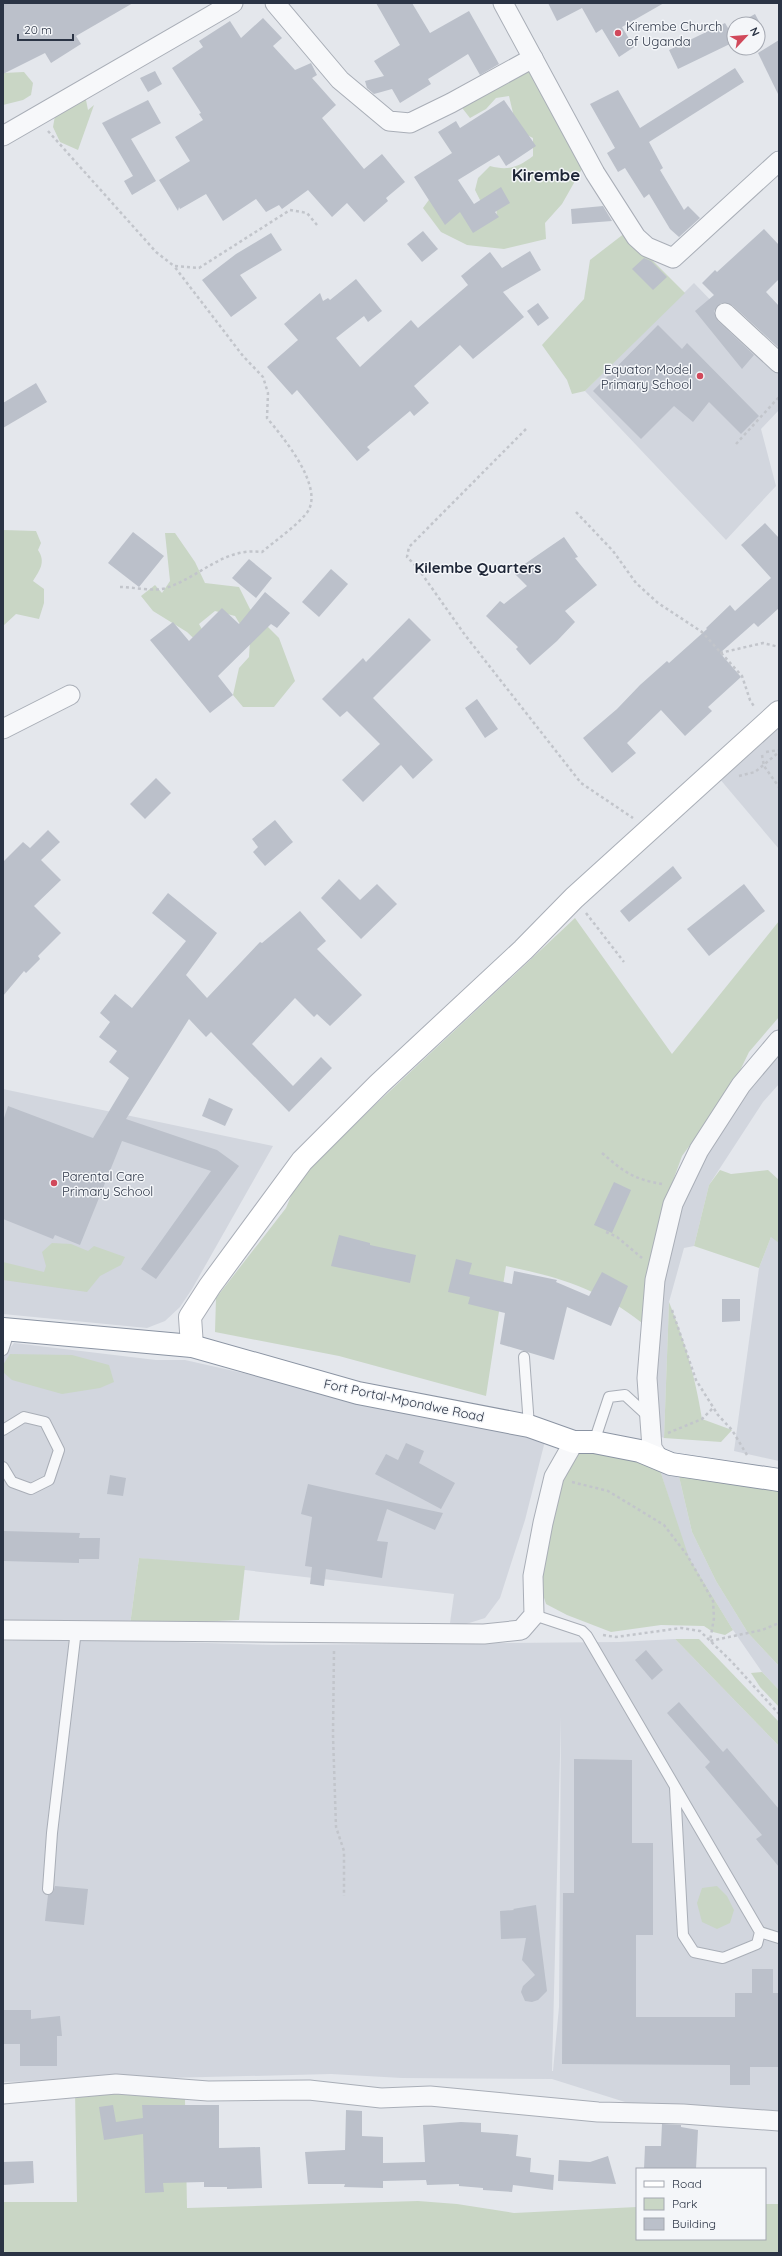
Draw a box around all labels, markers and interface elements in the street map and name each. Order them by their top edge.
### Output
scale bar [18,16,73,42]
north arrow [726,16,766,56]
place label: Kirembe Church of Uganda [626,18,722,49]
text: 20 m [24,22,52,37]
text: N [747,25,763,38]
marker: Kirembe Church of Uganda [613,28,623,38]
district label: Kirembe [512,164,580,185]
place label: Equator Model Primary School [601,361,692,392]
marker: Equator Model Primary School [695,371,705,381]
district label: Kilembe Quarters [414,558,542,577]
place label: Parental Care Primary School [62,1168,153,1199]
marker: Parental Care Primary School [49,1178,59,1188]
street label: Fort Portal-Mpondwe Road [322,1375,486,1425]
legend [636,2168,766,2240]
text: Road [672,2176,702,2191]
text: Park [672,2196,697,2211]
text: Building [672,2216,716,2231]

